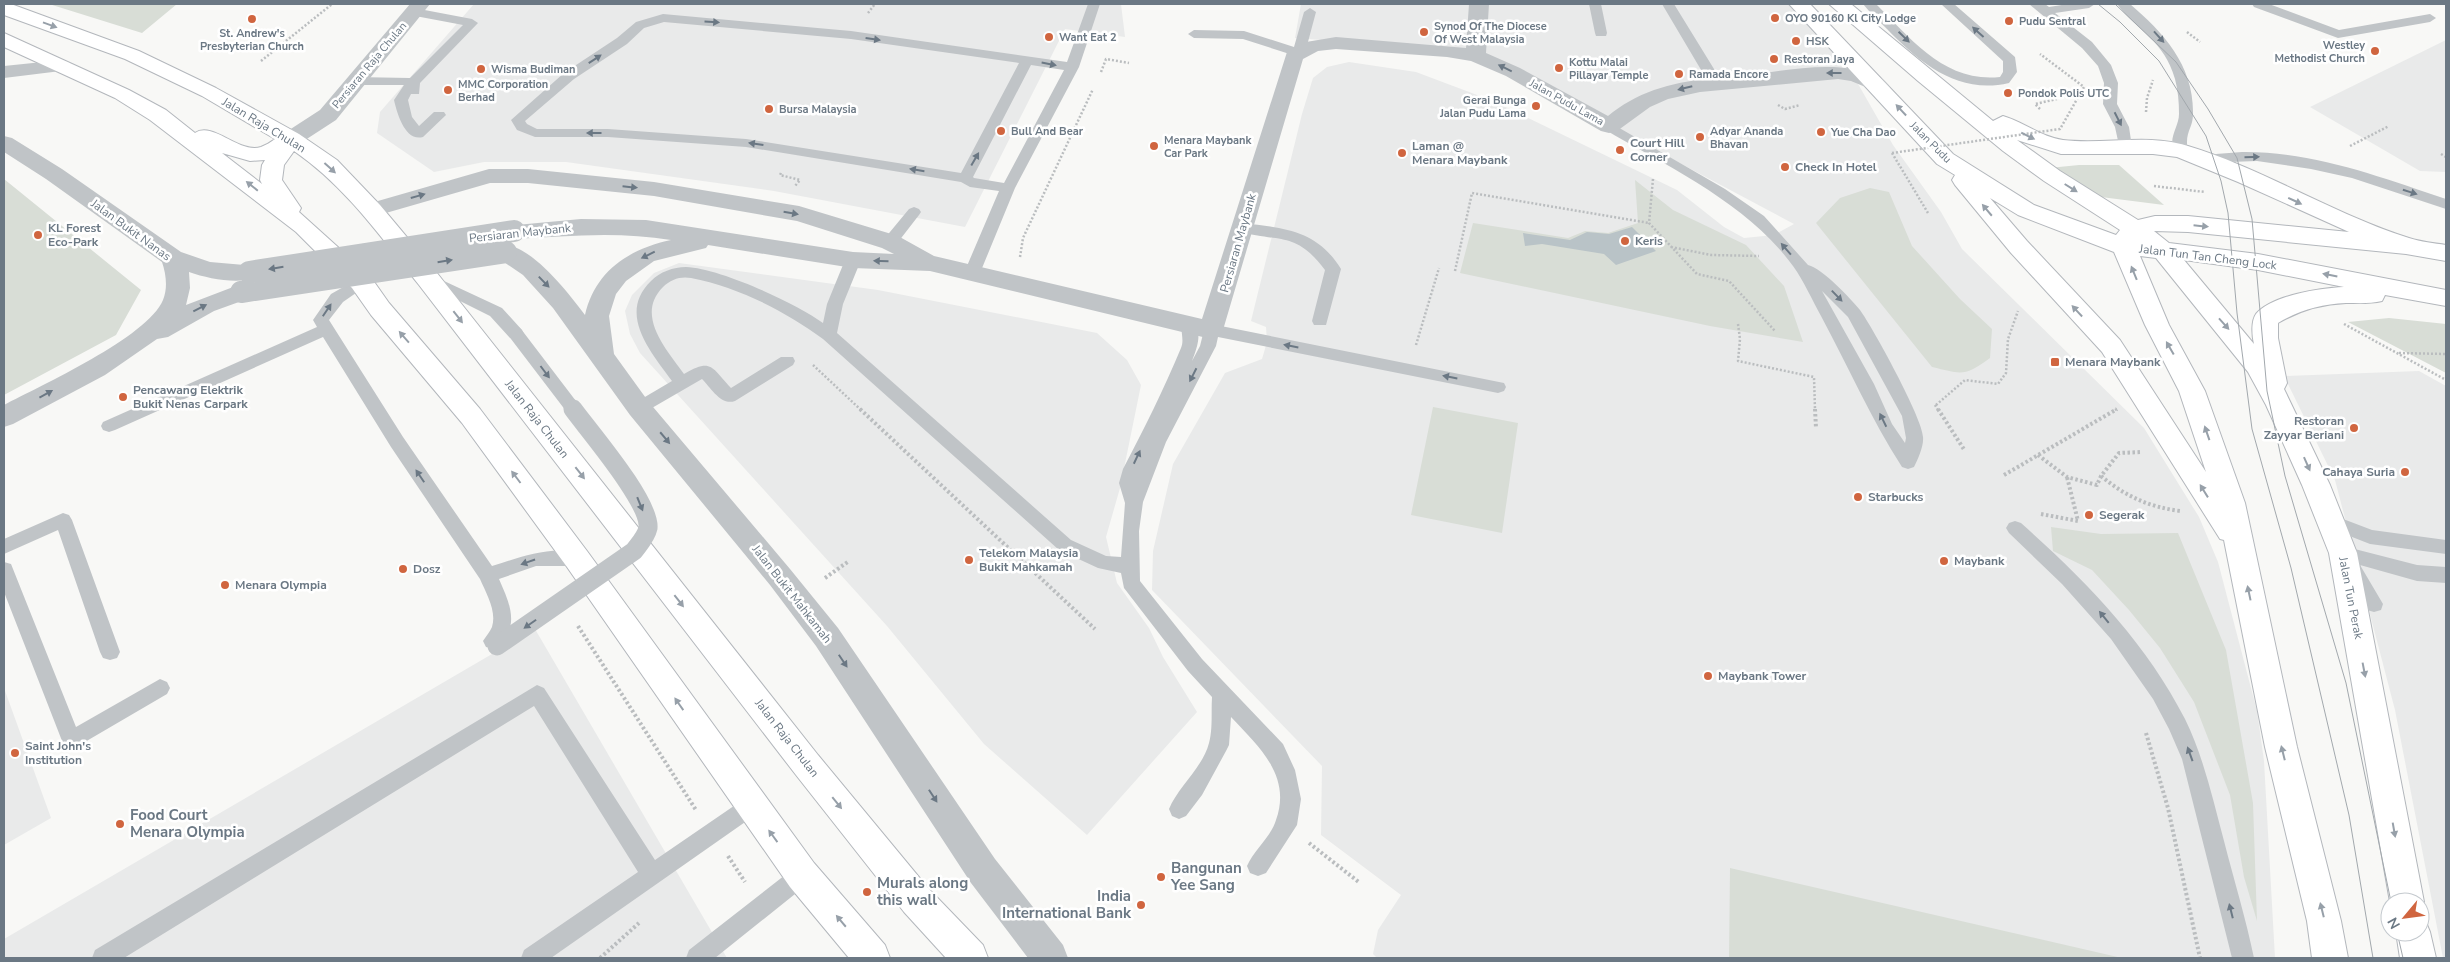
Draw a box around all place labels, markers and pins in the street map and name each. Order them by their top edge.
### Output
place label: OYO 90160 Kl City Lodge [1785,11,1916,26]
marker: OYO 90160 Kl City Lodge [1769,12,1781,24]
marker: St. Andrew's Presbyterian Church [246,13,258,25]
place label: Pudu Sentral [2019,14,2086,29]
marker: Pudu Sentral [2003,15,2015,27]
place label: Synod Of The Diocese Of West Malaysia [1434,19,1547,47]
place label: St. Andrew's Presbyterian Church [200,26,304,54]
marker: Synod Of The Diocese Of West Malaysia [1418,26,1430,38]
place label: Want Eat 2 [1059,30,1117,45]
marker: Want Eat 2 [1043,31,1055,43]
place label: HSK [1806,34,1829,49]
marker: HSK [1790,35,1802,47]
place label: Westley Methodist Church [2274,38,2365,66]
marker: Westley Methodist Church [2369,45,2381,57]
place label: Restoran Jaya [1784,52,1854,67]
marker: Restoran Jaya [1768,53,1780,65]
place label: Kottu Malai Pillayar Temple [1569,55,1649,83]
place label: Wisma Budiman [491,62,576,77]
marker: Kottu Malai Pillayar Temple [1553,62,1565,74]
marker: Wisma Budiman [475,63,487,75]
place label: Ramada Encore [1689,67,1768,82]
marker: Ramada Encore [1673,68,1685,80]
place label: MMC Corporation Berhad [458,77,548,105]
marker: MMC Corporation Berhad [442,84,454,96]
place label: Pondok Polis UTC [2018,86,2110,101]
marker: Pondok Polis UTC [2002,87,2014,99]
place label: Gerai Bunga Jalan Pudu Lama [1439,93,1526,121]
marker: Gerai Bunga Jalan Pudu Lama [1530,100,1542,112]
place label: Bursa Malaysia [779,102,856,117]
marker: Bursa Malaysia [763,103,775,115]
place label: Bull And Bear [1011,124,1084,139]
place label: Adyar Ananda Bhavan [1710,124,1783,152]
marker: Bull And Bear [995,125,1007,137]
place label: Yue Cha Dao [1830,125,1896,140]
marker: Yue Cha Dao [1815,126,1827,138]
marker: Adyar Ananda Bhavan [1694,131,1706,143]
place label: Menara Maybank Car Park [1164,133,1253,161]
place label: Court Hill Corner [1630,135,1685,165]
place label: Laman @ Menara Maybank [1412,138,1508,168]
marker: Menara Maybank Car Park [1148,140,1160,152]
marker: Court Hill Corner [1614,144,1626,156]
marker: Laman @ Menara Maybank [1396,147,1408,159]
place label: Check In Hotel [1795,159,1877,175]
marker: Check In Hotel [1779,161,1791,173]
place label: KL Forest Eco-Park [48,220,101,250]
marker: KL Forest Eco-Park [32,229,44,241]
place label: Keris [1635,233,1663,249]
marker: Keris [1619,235,1631,247]
place label: Menara Maybank [2065,354,2161,370]
marker: Menara Maybank [2049,356,2061,368]
place label: Pencawang Elektrik Bukit Nenas Carpark [133,382,248,412]
marker: Pencawang Elektrik Bukit Nenas Carpark [117,391,129,403]
place label: Restoran Zayyar Beriani [2264,413,2344,443]
marker: Restoran Zayyar Beriani [2348,422,2360,434]
place label: Cahaya Suria [2322,464,2395,480]
marker: Cahaya Suria [2399,466,2411,478]
place label: Starbucks [1868,489,1924,505]
marker: Starbucks [1852,491,1864,503]
place label: Segerak [2099,507,2145,523]
marker: Segerak [2083,509,2095,521]
place label: Telekom Malaysia Bukit Mahkamah [979,545,1078,575]
place label: Maybank [1954,553,2005,569]
marker: Telekom Malaysia Bukit Mahkamah [963,554,975,566]
marker: Maybank [1938,555,1950,567]
place label: Dosz [413,561,441,577]
marker: Dosz [397,563,409,575]
place label: Menara Olympia [235,577,327,593]
marker: Menara Olympia [219,579,231,591]
place label: Maybank Tower [1718,668,1807,684]
marker: Maybank Tower [1702,670,1714,682]
place label: Saint John's Institution [25,738,91,768]
marker: Saint John's Institution [9,747,21,759]
place label: Food Court Menara Olympia [130,805,245,842]
marker: Food Court Menara Olympia [114,818,126,830]
place label: Bangunan Yee Sang [1170,858,1242,895]
marker: Bangunan Yee Sang [1155,871,1167,883]
place label: Murals along this wall [877,873,968,910]
marker: Murals along this wall [861,886,873,898]
place label: India International Bank [1002,886,1132,923]
marker: India International Bank [1135,899,1147,911]

